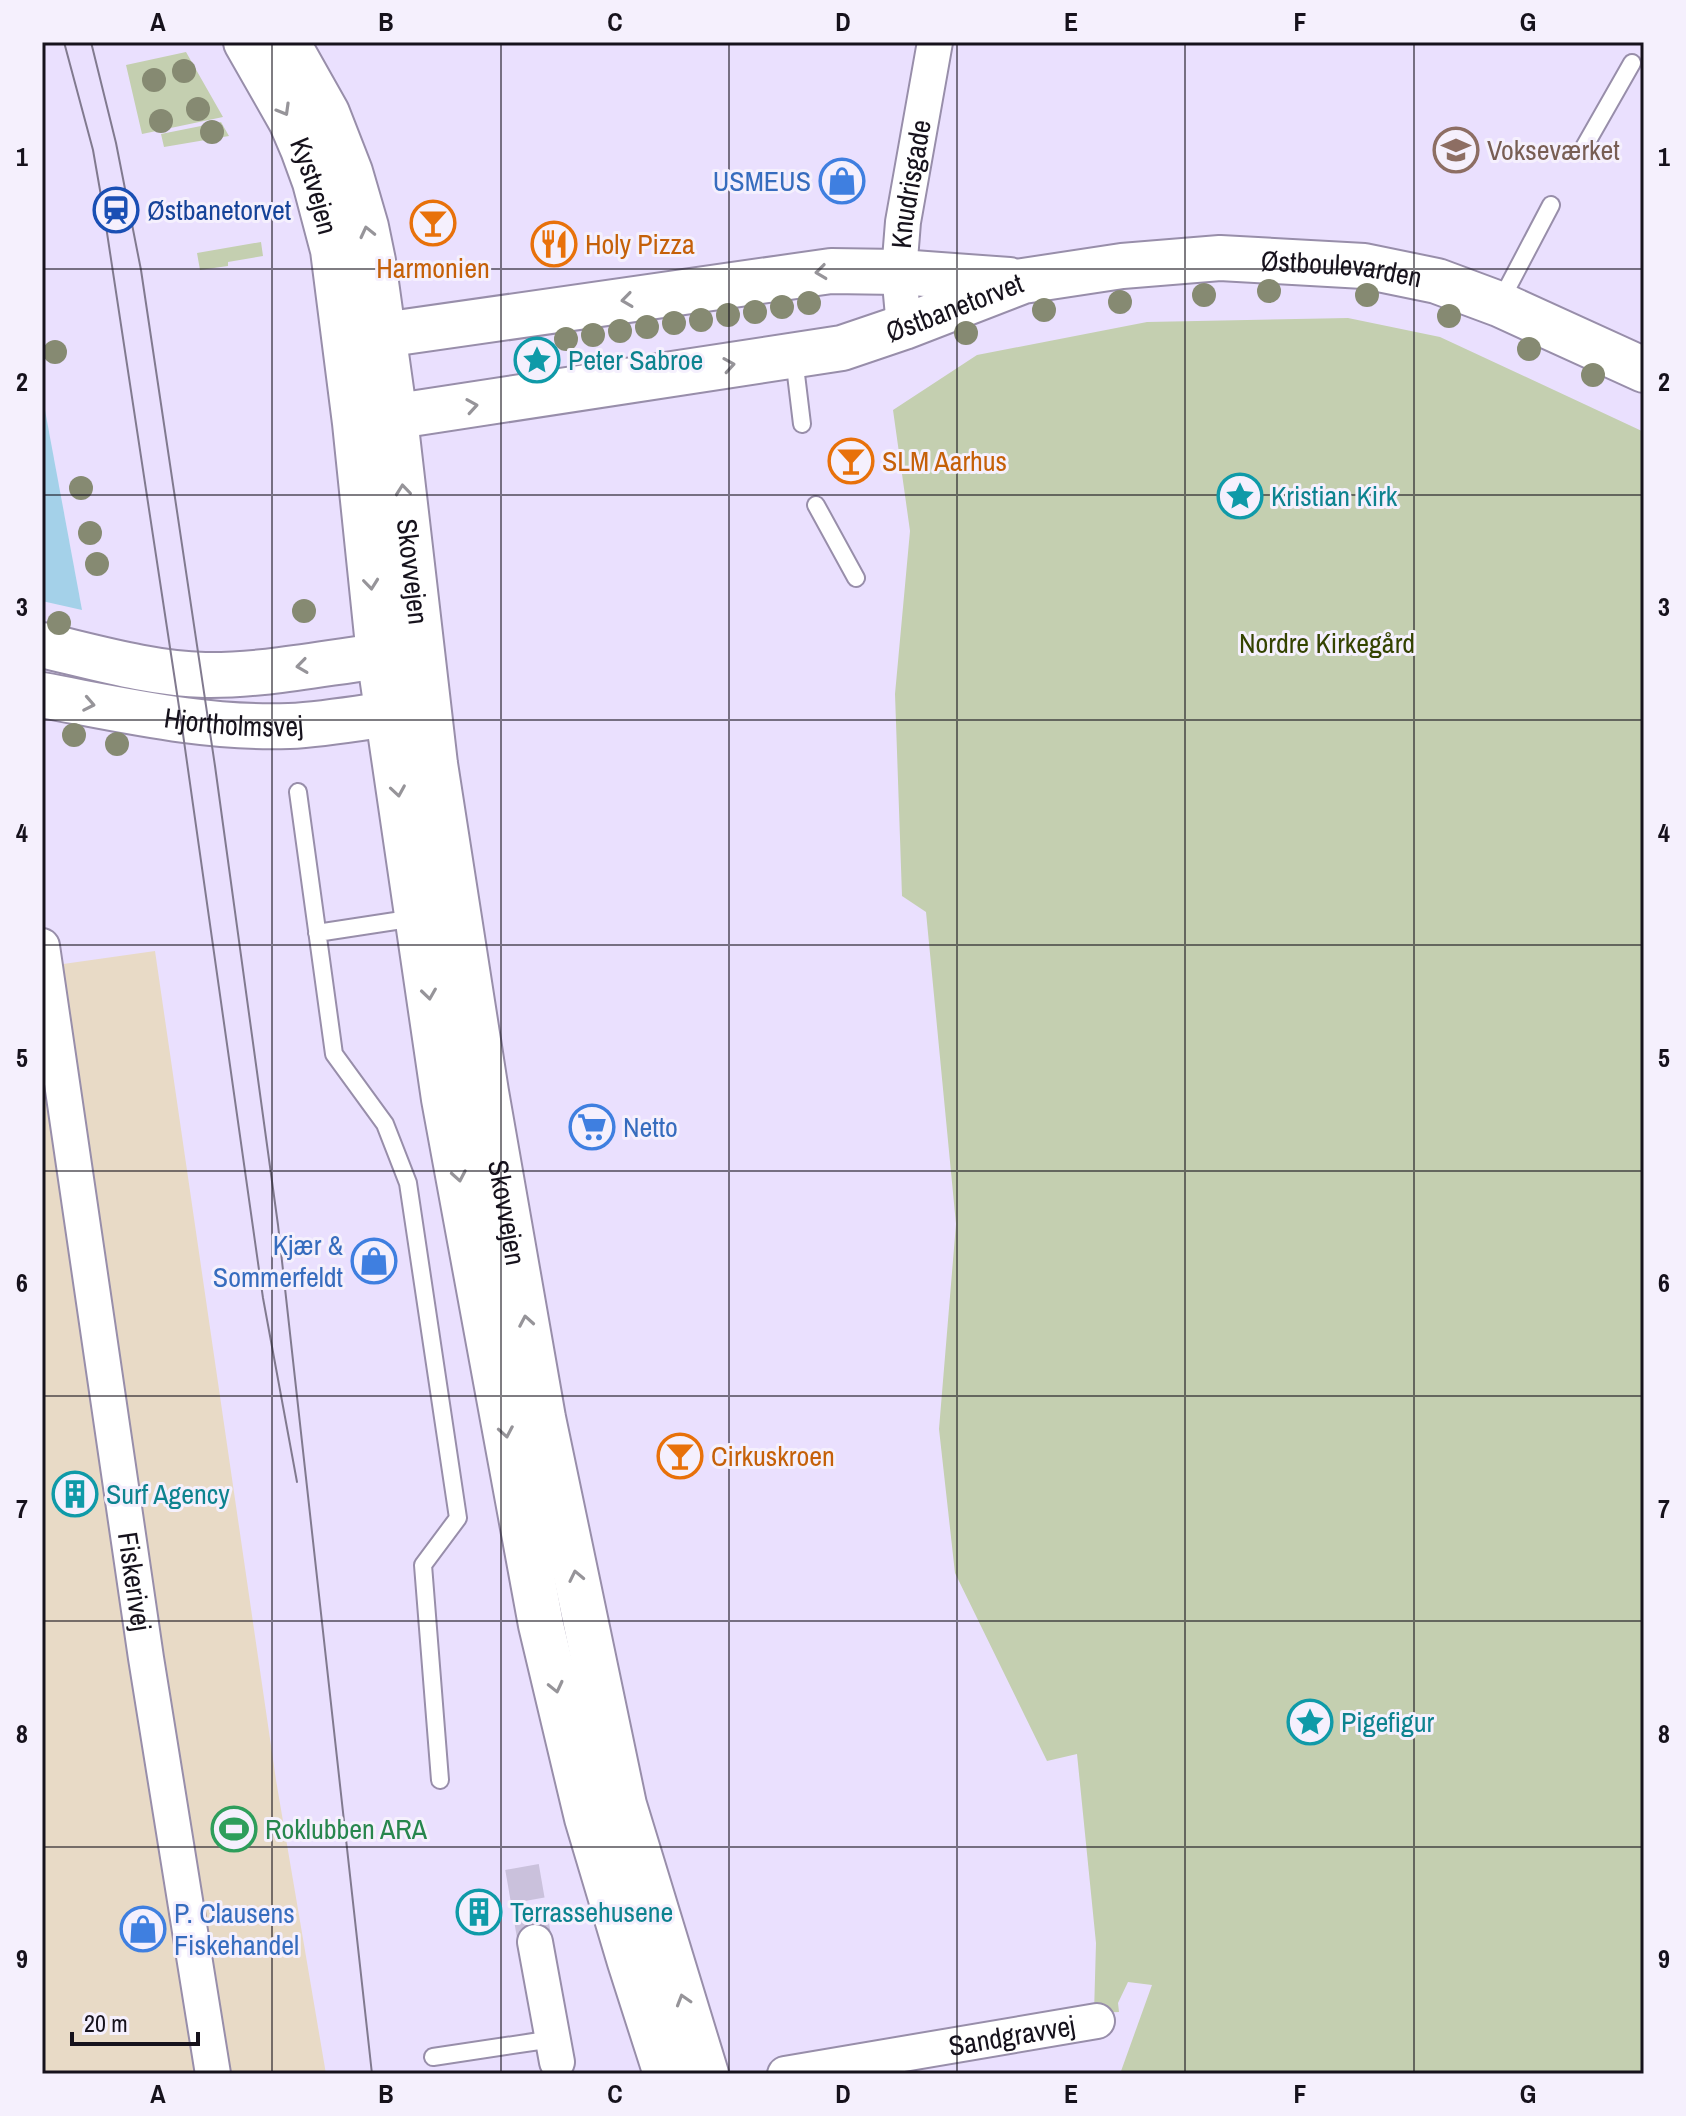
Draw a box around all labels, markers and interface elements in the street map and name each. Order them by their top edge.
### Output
text: A [150,4,166,39]
text: B [378,4,394,39]
text: C [607,4,623,39]
text: D [835,4,851,39]
text: E [1064,4,1078,39]
text: F [1293,4,1307,39]
text: G [1520,4,1536,39]
one-way arrow [274,101,290,116]
street label: Knudrisgade [882,116,940,250]
school or university icon: Vokseværket [1432,126,1480,174]
street label: Kystvejen [281,131,347,238]
place label: Vokseværket [1487,131,1620,169]
text: 1 [16,139,28,174]
text: 1 [1658,139,1670,174]
shop icon: USMEUS [818,157,866,205]
place label: USMEUS [713,162,811,200]
station icon: Østbanetorvet [92,186,140,234]
place label: Østbanetorvet [147,191,291,229]
bar icon: Harmonien [409,199,457,247]
restaurant icon: Holy Pizza [530,220,578,268]
one-way arrow [359,225,376,239]
place label: Holy Pizza [585,225,695,263]
street label: Østboulevarden [1260,241,1425,296]
place label: Harmonien [376,249,490,287]
one-way arrow [814,264,827,281]
street label: Østbanetorvet [881,264,1029,351]
one-way arrow [620,291,633,308]
place icon: Peter Sabroe [513,336,561,384]
place label: Peter Sabroe [568,341,703,379]
one-way arrow [722,357,736,374]
text: 2 [16,364,28,399]
text: 2 [1658,364,1670,399]
one-way arrow [465,398,479,415]
bar icon: SLM Aarhus [827,437,875,485]
place label: SLM Aarhus [882,442,1007,480]
place icon: Kristian Kirk [1216,472,1264,520]
place label: Kristian Kirk [1271,477,1398,515]
one-way arrow [394,483,411,496]
street label: Skovvejen [388,517,438,626]
one-way arrow [363,578,380,591]
text: 3 [16,589,28,624]
text: 3 [1658,589,1670,624]
park label: Nordre Kirkegård [1239,624,1415,662]
one-way arrow [295,657,308,674]
one-way arrow [83,694,96,711]
street label: Hjortholmsvej [162,698,304,745]
one-way arrow [388,784,405,798]
text: 4 [16,815,28,850]
text: 4 [1658,815,1670,850]
one-way arrow [420,988,437,1001]
text: 5 [16,1040,28,1075]
text: 5 [1658,1040,1670,1075]
supermarket icon: Netto [568,1103,616,1151]
place label: Netto [623,1108,678,1146]
street label: Skovvejen [479,1157,535,1268]
one-way arrow [449,1169,466,1183]
place label: Kjær & Sommerfeldt [213,1226,344,1296]
shop icon: Kjær & Sommerfeldt [350,1237,398,1285]
text: 6 [16,1265,28,1300]
text: 6 [1658,1265,1670,1300]
one-way arrow [518,1314,535,1327]
one-way arrow [497,1425,514,1438]
bar icon: Cirkuskroen [656,1432,704,1480]
place label: Cirkuskroen [711,1437,835,1475]
building icon: Surf Agency [51,1470,99,1518]
place label: Surf Agency [106,1475,230,1513]
text: 7 [16,1491,28,1526]
text: 7 [1658,1491,1670,1526]
street label: Fiskerivej [109,1529,161,1633]
one-way arrow [568,1569,585,1583]
one-way arrow [547,1679,564,1693]
place icon: Pigefigur [1286,1698,1334,1746]
place label: Pigefigur [1341,1703,1435,1741]
text: 8 [16,1716,28,1751]
text: 8 [1658,1716,1670,1751]
sports icon: Roklubben ARA [210,1805,258,1853]
place label: Roklubben ARA [265,1810,428,1848]
building icon: Terrassehusene [455,1888,503,1936]
place label: Terrassehusene [510,1893,673,1931]
place label: P. Clausens Fiskehandel [174,1894,299,1964]
shop icon: P. Clausens Fiskehandel [119,1905,167,1953]
text: 9 [16,1941,28,1976]
text: 9 [1658,1941,1670,1976]
one-way arrow [676,1993,692,2007]
scale bar [72,1996,198,2046]
street label: Sandgravvej [946,2006,1078,2065]
text: 20 m [84,2007,128,2039]
text: A [150,2076,166,2111]
text: B [378,2076,394,2111]
text: C [607,2076,623,2111]
text: D [835,2076,851,2111]
text: E [1064,2076,1078,2111]
text: F [1293,2076,1307,2111]
text: G [1520,2076,1536,2111]

